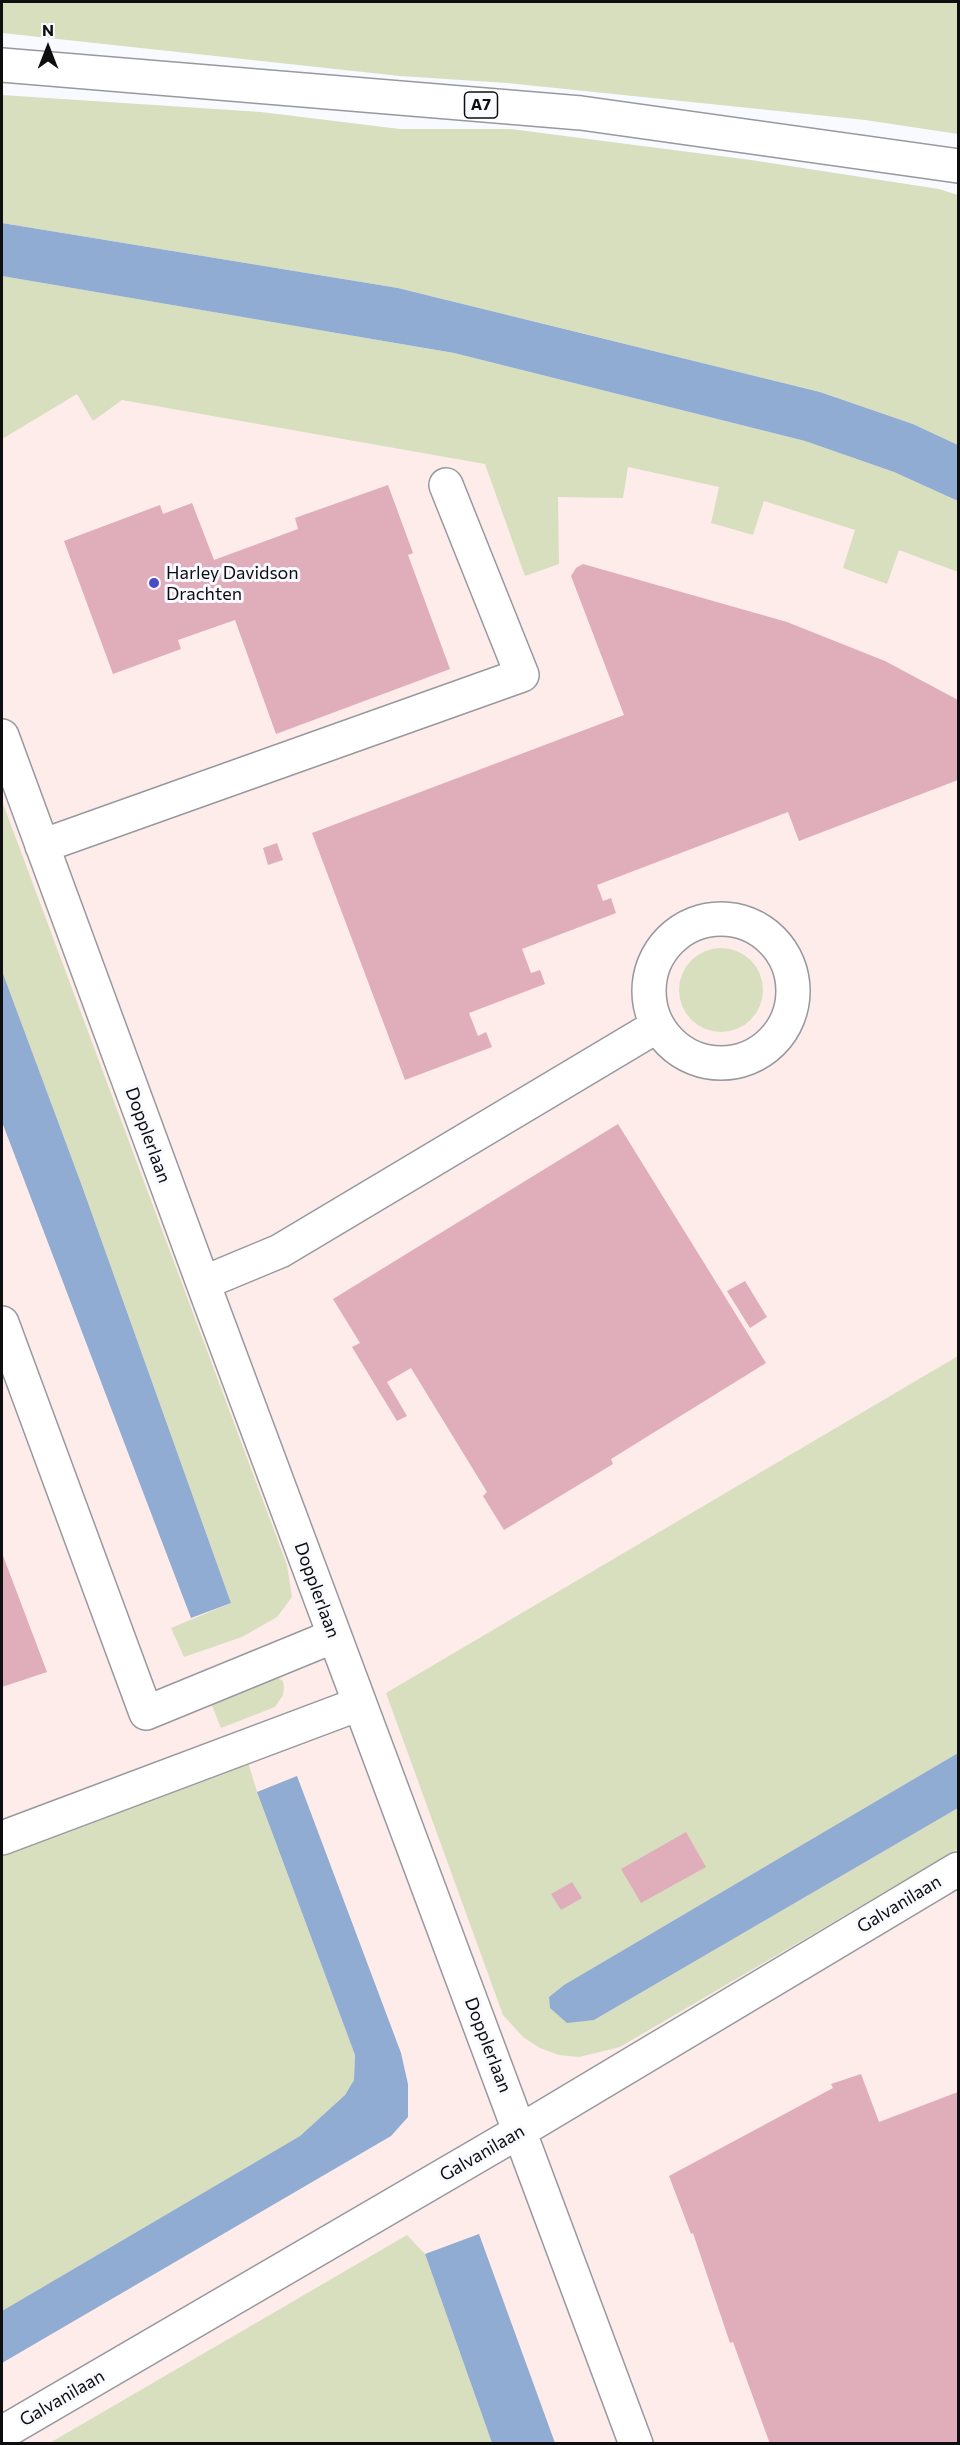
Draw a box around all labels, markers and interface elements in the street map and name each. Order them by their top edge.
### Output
north arrow [18,18,78,78]
text: N [42,20,54,39]
road number: A7 [464,92,498,118]
place label: Harley Davidson Drachten [166,562,299,604]
marker: Harley Davidson Drachten [147,576,161,590]
street label: Dopplerlaan [121,1084,175,1186]
street label: Dopplerlaan [290,1539,344,1641]
street label: Galvanilaan [853,1870,945,1938]
street label: Dopplerlaan [460,1994,516,2096]
street label: Galvanilaan [436,2120,528,2186]
street label: Galvanilaan [16,2365,108,2431]

